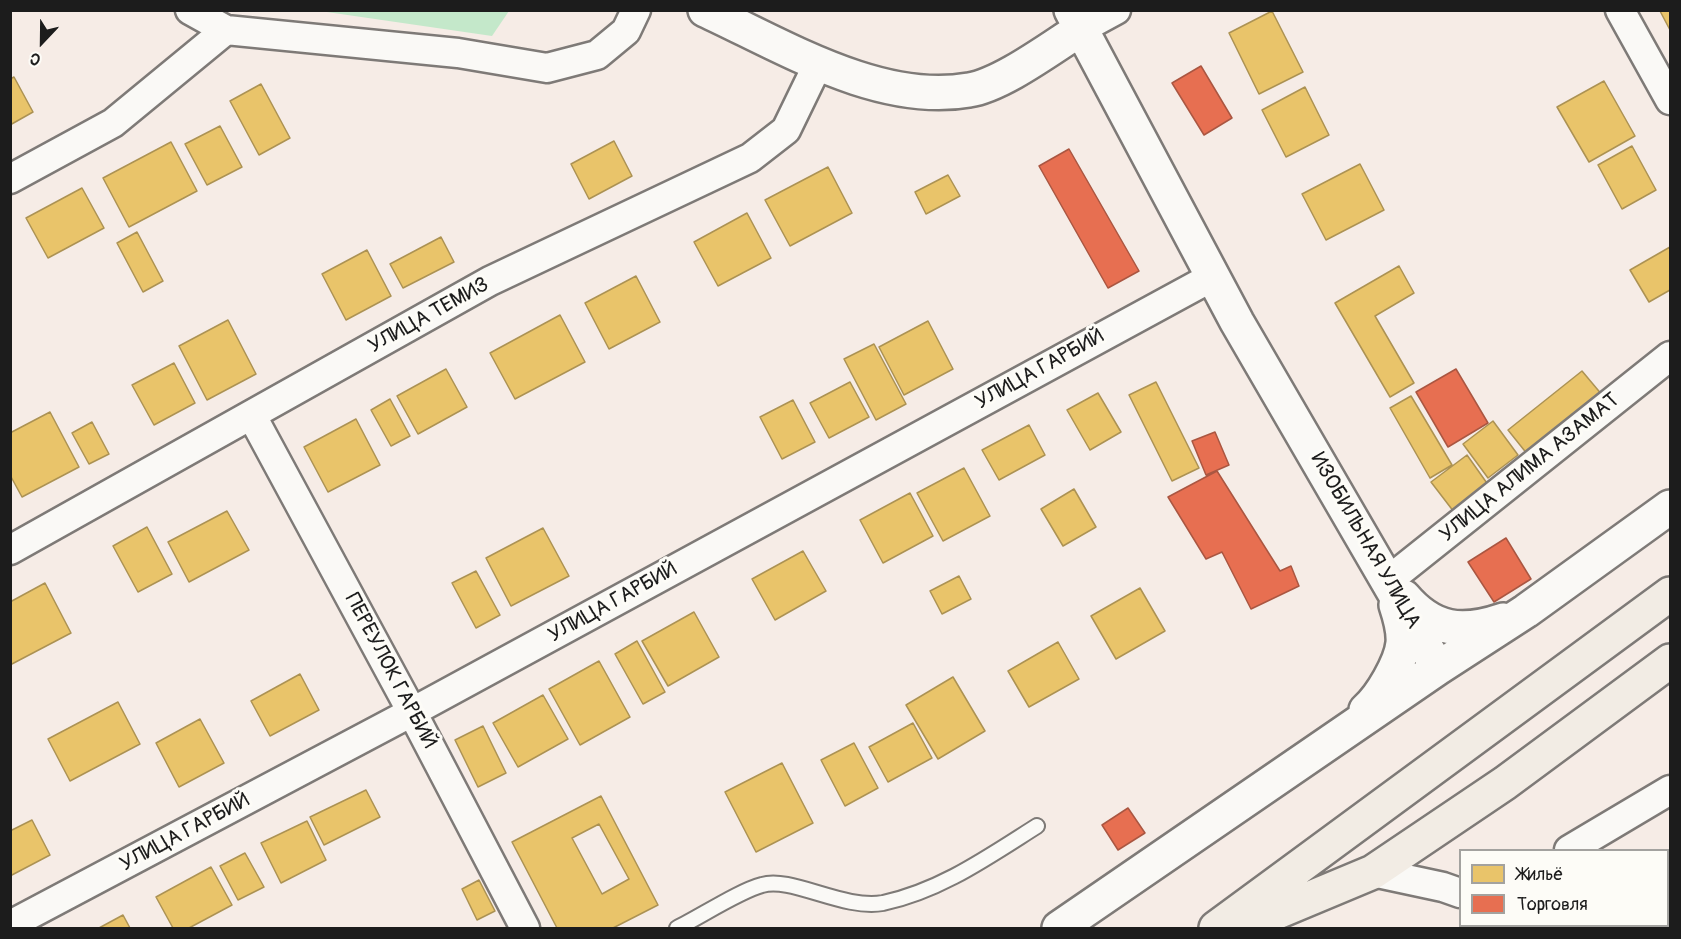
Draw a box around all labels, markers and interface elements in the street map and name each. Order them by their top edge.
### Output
north arrow [12,12,72,72]
text: С [27,48,44,70]
street label: УЛИЦА ТЕМИЗ [364,273,494,359]
street label: УЛИЦА ГАРБИЙ [971,324,1109,416]
street label: УЛИЦА АЛИМА АЗАМАТ [1435,388,1625,548]
street label: ИЗОБИЛЬНАЯ УЛИЦА [1304,449,1426,633]
street label: УЛИЦА ГАРБИЙ [544,557,682,649]
street label: ПЕРЕУЛОК ГАРБИЙ [339,589,441,753]
street label: УЛИЦА ГАРБИЙ [116,788,254,878]
legend [1459,849,1669,927]
text: Жильё [1517,863,1563,886]
text: Торговля [1517,893,1588,916]

